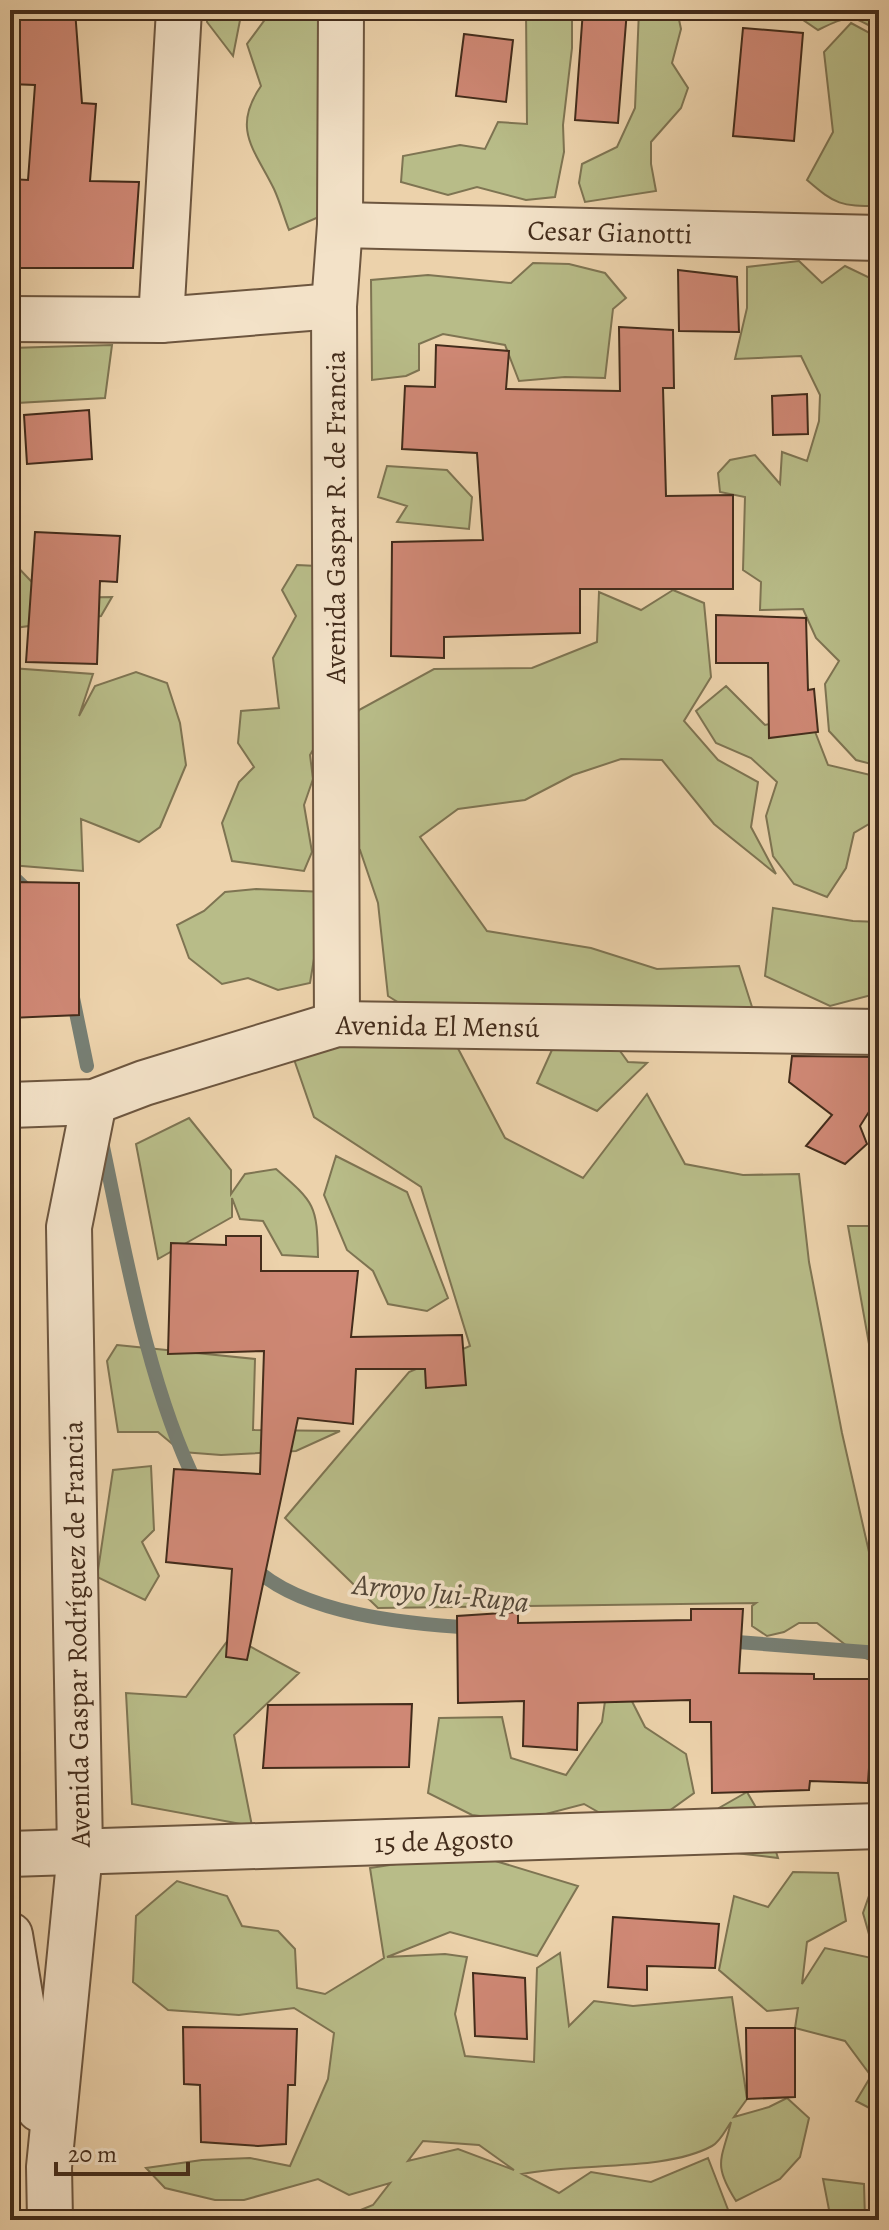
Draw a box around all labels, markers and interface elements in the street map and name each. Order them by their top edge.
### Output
street label: Cesar Gianotti [527,212,693,253]
street label: Avenida Gaspar R. de Francia [317,350,355,685]
street label: Avenida El Mensú [334,1006,541,1047]
street label: Avenida Gaspar Rodríguez de Francia [54,1420,100,1849]
water label: Arroyo Jui-Rupa [349,1564,531,1622]
street label: 15 de Agosto [374,1820,514,1862]
scale bar [56,2126,188,2176]
text: 20 m [68,2138,117,2170]

